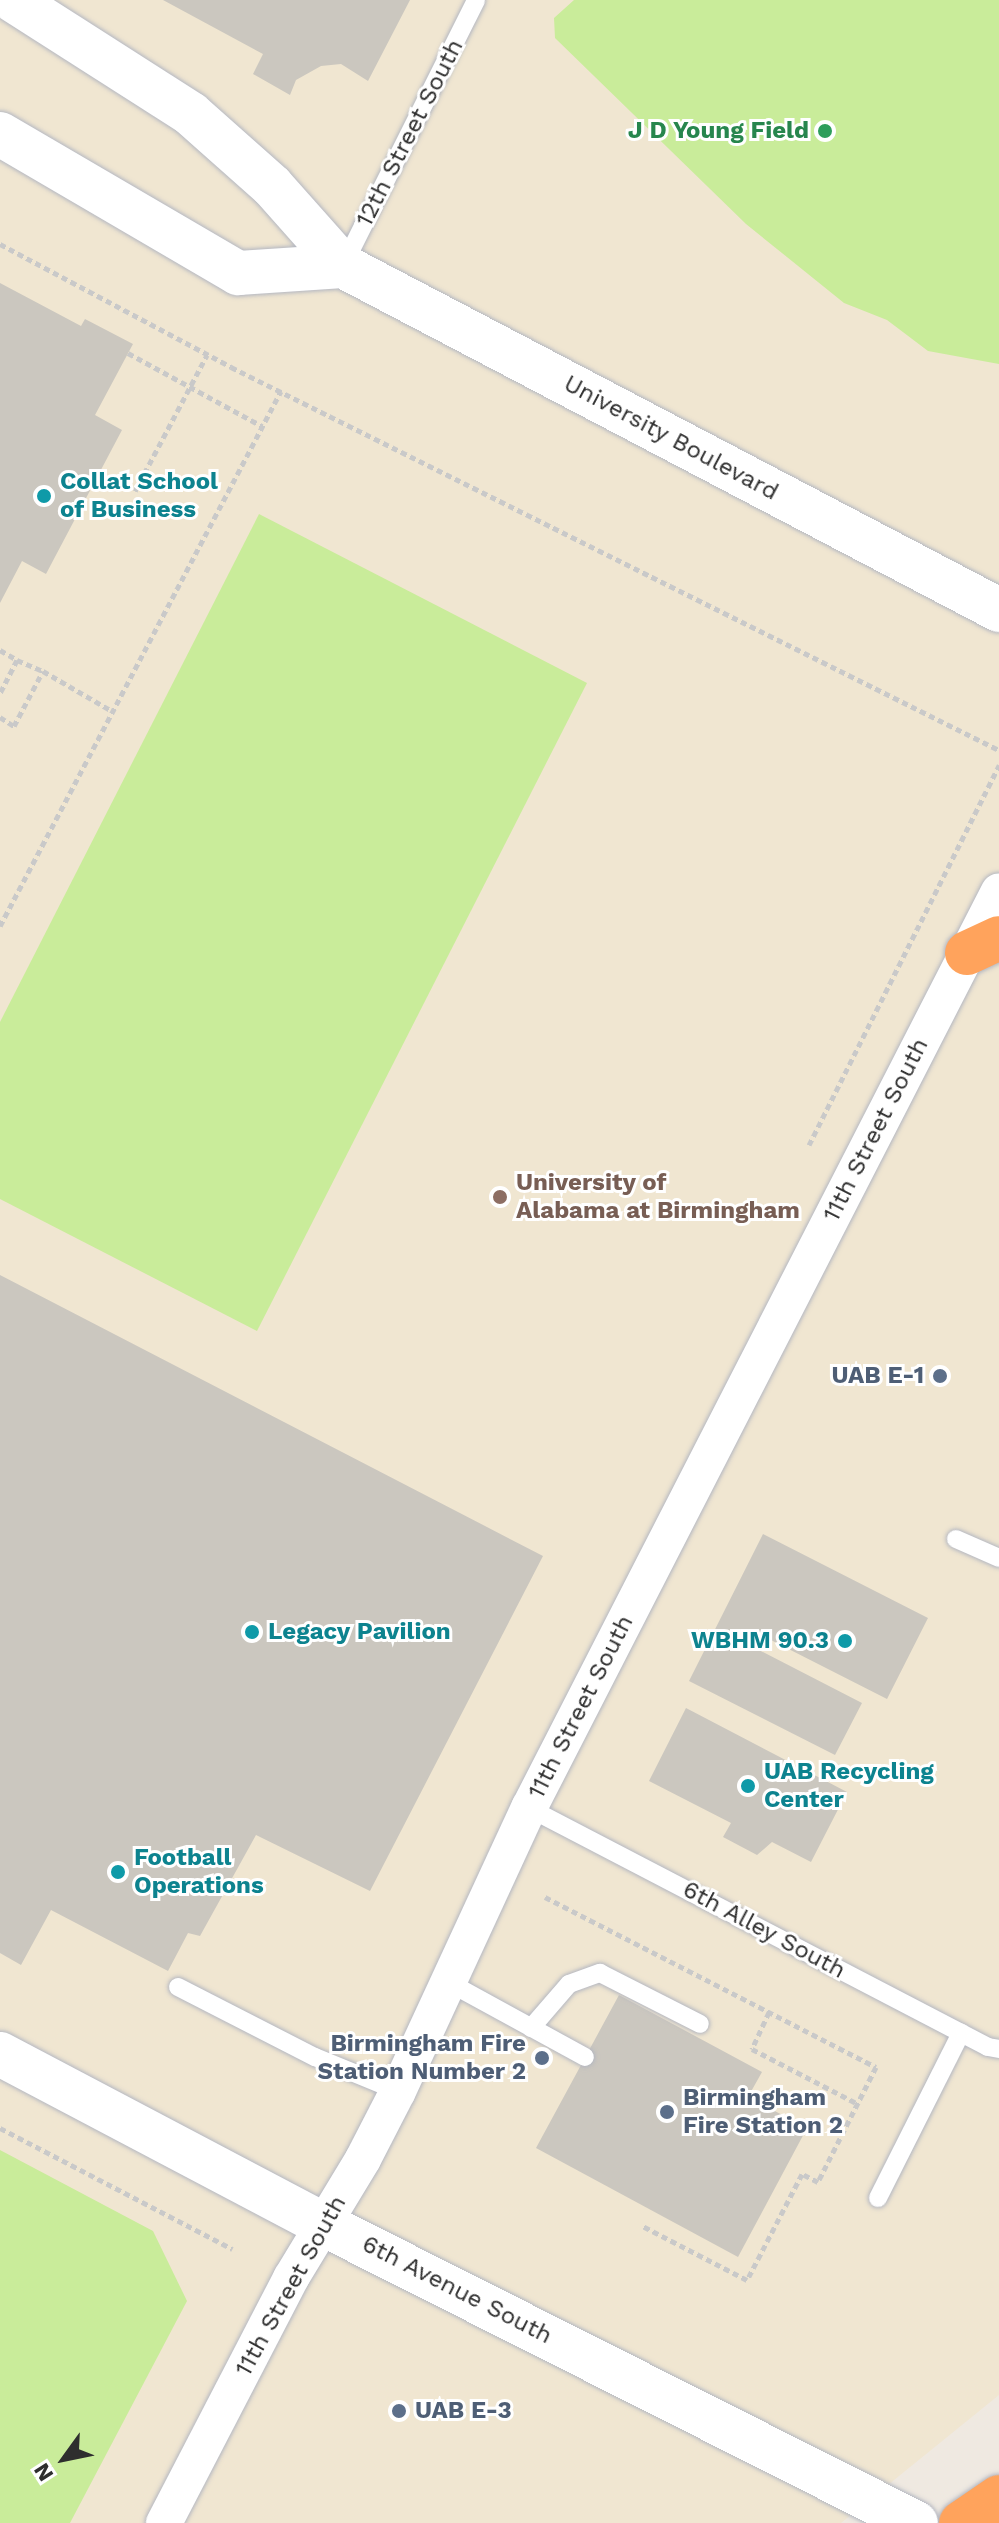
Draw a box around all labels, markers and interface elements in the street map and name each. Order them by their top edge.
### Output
street label: 12th Street South [350,35,470,231]
place label: J D Young Field [627,117,809,145]
marker: J D Young Field [816,122,834,140]
street label: University Boulevard [559,369,783,507]
place label: Collat School of Business [60,468,218,524]
marker: Collat School of Business [35,487,53,505]
street label: 11th Street South [817,1034,935,1226]
place label: University of Alabama at Birmingham [516,1169,800,1225]
marker: University of Alabama at Birmingham [491,1188,509,1206]
place label: UAB E-1 [831,1362,924,1390]
marker: UAB E-1 [931,1367,949,1385]
street label: 11th Street South [522,1611,640,1803]
place label: Legacy Pavilion [268,1618,451,1646]
marker: Legacy Pavilion [243,1623,261,1641]
place label: WBHM 90.3 [691,1627,829,1655]
marker: WBHM 90.3 [836,1632,854,1650]
place label: UAB Recycling Center [764,1758,934,1814]
marker: UAB Recycling Center [739,1777,757,1795]
place label: Football Operations [134,1844,264,1900]
marker: Football Operations [109,1863,127,1881]
street label: 6th Alley South [677,1875,851,1985]
place label: Birmingham Fire Station Number 2 [317,2030,526,2086]
marker: Birmingham Fire Station Number 2 [533,2049,551,2067]
place label: Birmingham Fire Station 2 [683,2084,843,2140]
marker: Birmingham Fire Station 2 [658,2103,676,2121]
street label: 11th Street South [230,2191,352,2381]
street label: 6th Avenue South [357,2229,557,2351]
place label: UAB E-3 [415,2397,512,2425]
marker: UAB E-3 [390,2402,408,2420]
north arrow [24,2419,104,2499]
text: N [29,2459,58,2486]

